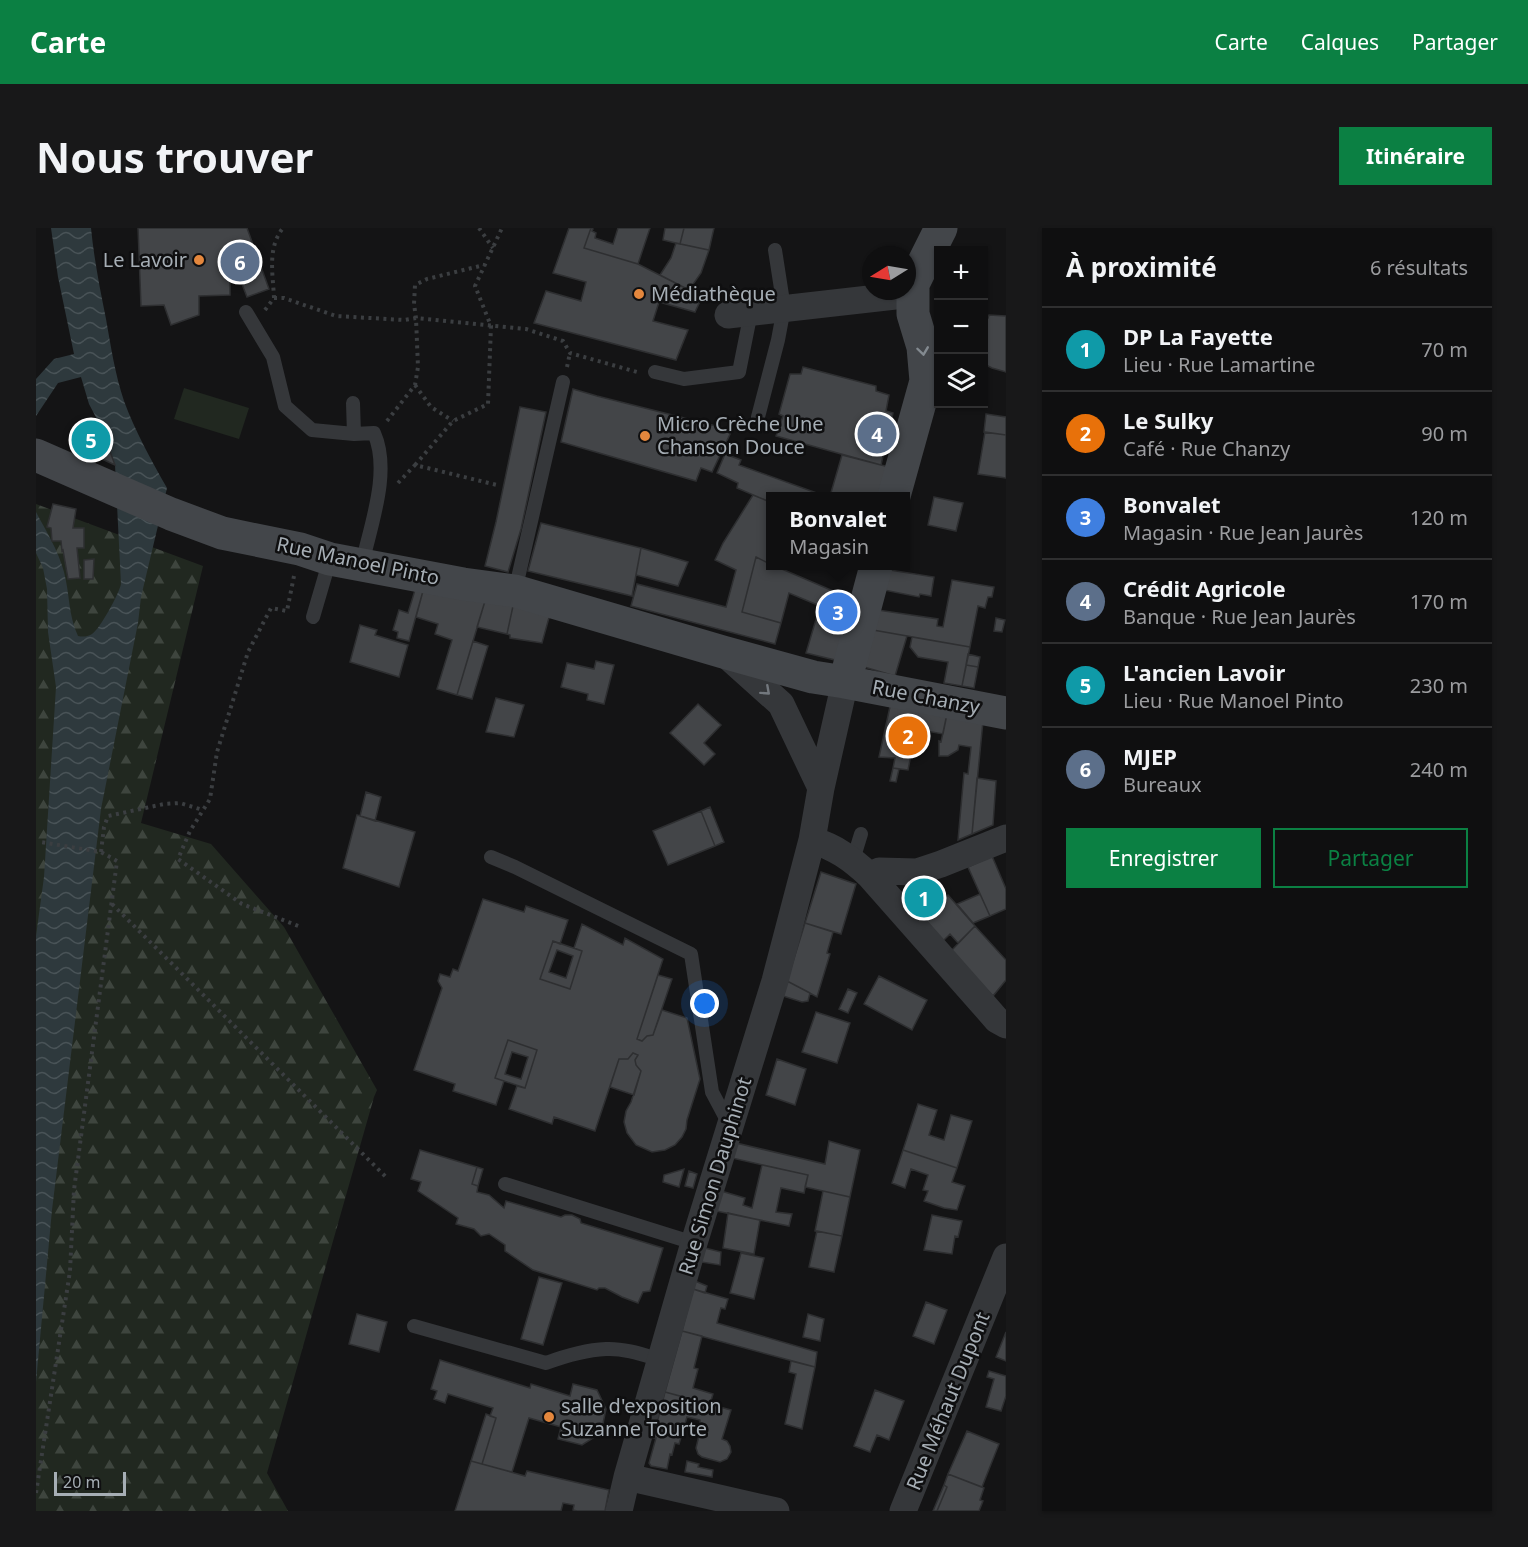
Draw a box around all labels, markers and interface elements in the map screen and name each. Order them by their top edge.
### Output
text: Carte [30,23,106,61]
text: Carte [1215,28,1268,56]
text: Calques [1301,28,1379,56]
text: Partager [1412,28,1498,56]
button: Itinéraire [1339,127,1492,185]
text: Nous trouver [36,128,313,185]
pin: 6 [220,240,260,285]
place label: Le Lavoir [103,246,187,273]
north arrow [862,246,916,300]
map controls [934,246,988,408]
button: + [934,246,988,300]
text: À proximité [1066,249,1217,285]
marker: Le Lavoir [192,253,206,267]
text: 6 résultats [1370,254,1468,281]
place label: Médiathèque [651,280,776,307]
marker: Médiathèque [632,287,646,301]
button: − [934,300,988,354]
text: DP La Fayette [1123,321,1273,351]
text: 1 [1080,336,1091,363]
text: 70 m [1421,336,1468,363]
one-way arrow [916,346,928,356]
text: Lieu · Rue Lamartine [1123,351,1315,378]
button: layers [934,354,988,408]
text: Le Sulky [1123,405,1213,435]
place label: Micro Crèche Une Chanson Douce [657,410,824,460]
pin: 4 [858,412,896,456]
pin: 5 [72,418,110,462]
text: 2 [1080,420,1091,447]
text: 90 m [1421,420,1468,447]
marker: Micro Crèche Une Chanson Douce [638,429,652,443]
text: Café · Rue Chanzy [1123,435,1290,462]
text: Bonvalet [1123,489,1221,519]
popup [766,492,910,570]
text: Bonvalet [789,503,887,533]
text: 3 [1080,504,1091,531]
text: 120 m [1410,504,1468,531]
text: Magasin · Rue Jean Jaurès [1123,519,1363,546]
street label: Rue Manoel Pinto [274,530,442,591]
text: Magasin [789,533,869,560]
text: Crédit Agricole [1123,573,1286,603]
text: 4 [1080,588,1091,615]
text: 170 m [1410,588,1468,615]
pin: 3 [818,590,858,634]
text: Banque · Rue Jean Jaurès [1123,603,1356,630]
text: L'ancien Lavoir [1123,657,1285,687]
text: 5 [1080,672,1091,699]
text: 230 m [1410,672,1468,699]
street label: Rue Chanzy [870,673,983,720]
one-way arrow [760,684,770,695]
text: Lieu · Rue Manoel Pinto [1123,687,1344,714]
pin: 2 [888,714,928,758]
text: MJEP [1123,741,1177,771]
text: 6 [1080,756,1091,783]
text: 240 m [1410,756,1468,783]
text: Bureaux [1123,771,1202,798]
button: Enregistrer [1066,828,1261,888]
button: Partager [1273,828,1468,888]
pin: 1 [904,876,944,920]
your location [690,989,719,1018]
street label: Rue Simon Dauphinot [672,1074,757,1278]
street label: Rue Méhaut Dupont [899,1308,996,1494]
place label: salle d'exposition Suzanne Tourte [561,1392,722,1442]
marker: salle d'exposition Suzanne Tourte [542,1410,556,1424]
scale bar [54,1469,126,1496]
text: 20 m [63,1471,100,1493]

